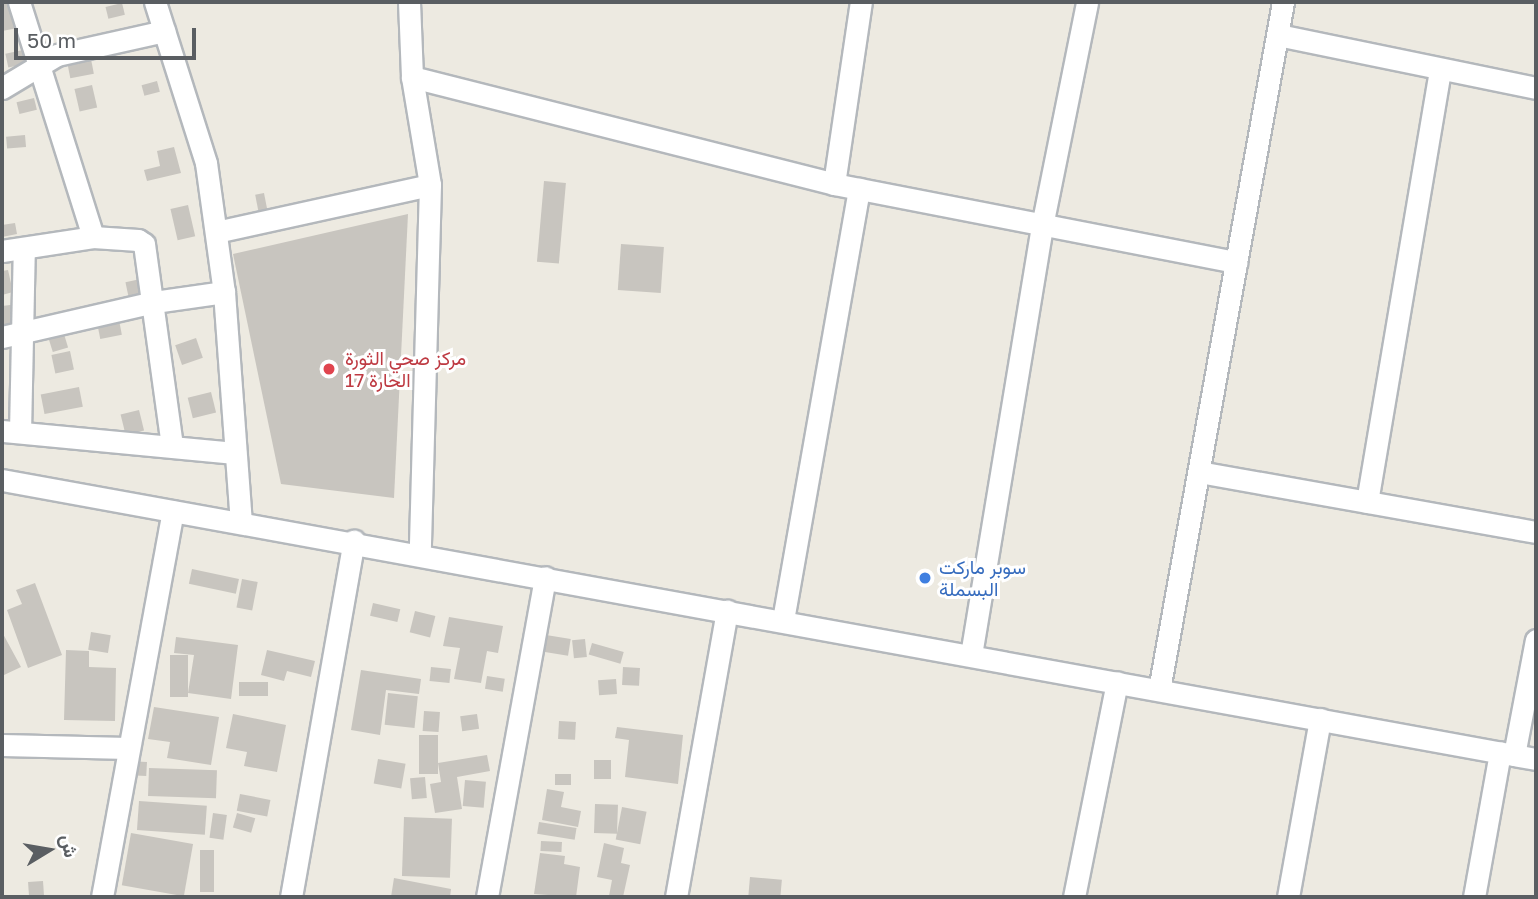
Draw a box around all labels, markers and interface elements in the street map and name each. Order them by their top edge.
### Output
scale bar [18,14,200,58]
text: 50 m [27,27,76,53]
place label: مركز صحي الثورة الحارة 17 [345,347,466,391]
marker: مركز صحي الثورة الحارة 17 [319,359,339,379]
place label: سوبر ماركت البسملة [939,556,1026,600]
marker: سوبر ماركت البسملة [917,570,933,586]
north arrow [14,815,84,885]
text: ش [57,832,84,859]

